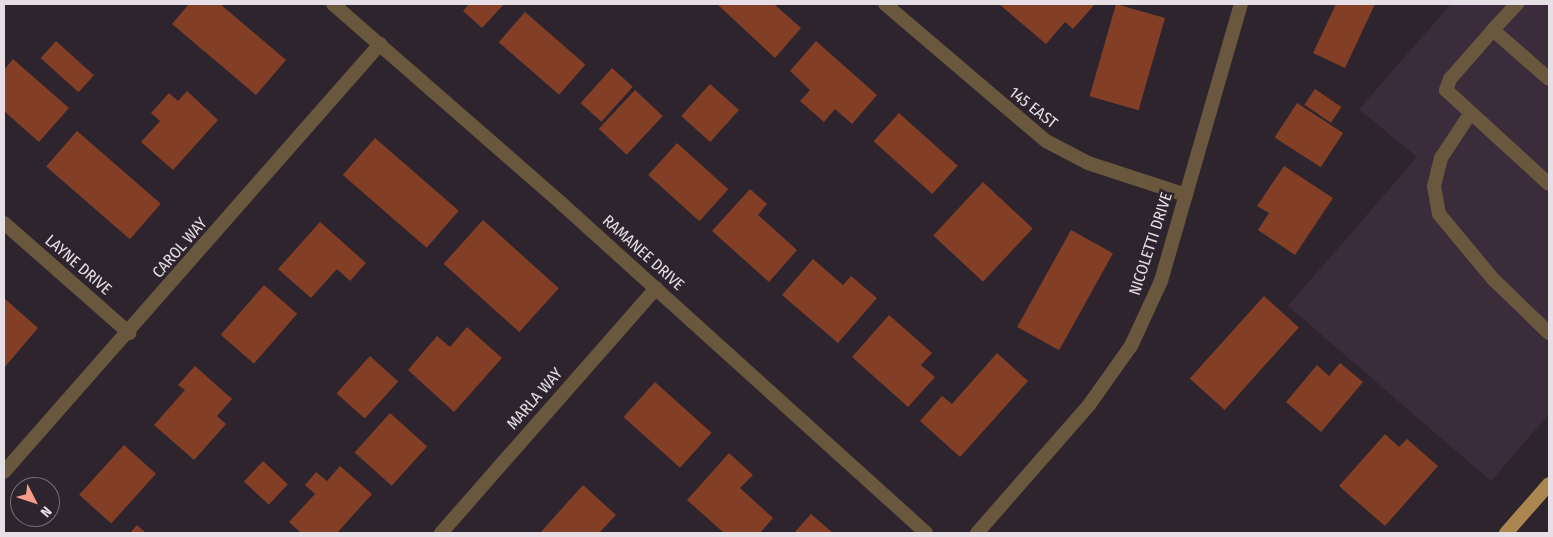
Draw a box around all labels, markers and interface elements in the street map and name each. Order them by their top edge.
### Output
street label: 145 EAST [1005,83,1061,133]
street label: NICOLETTI DRIVE [1125,190,1177,298]
street label: RAMANEE DRIVE [598,211,688,295]
street label: CAROL WAY [149,214,211,282]
street label: LAYNE DRIVE [41,231,115,299]
street label: MARLA WAY [503,364,567,434]
north arrow [10,477,60,527]
text: N [37,503,55,520]

